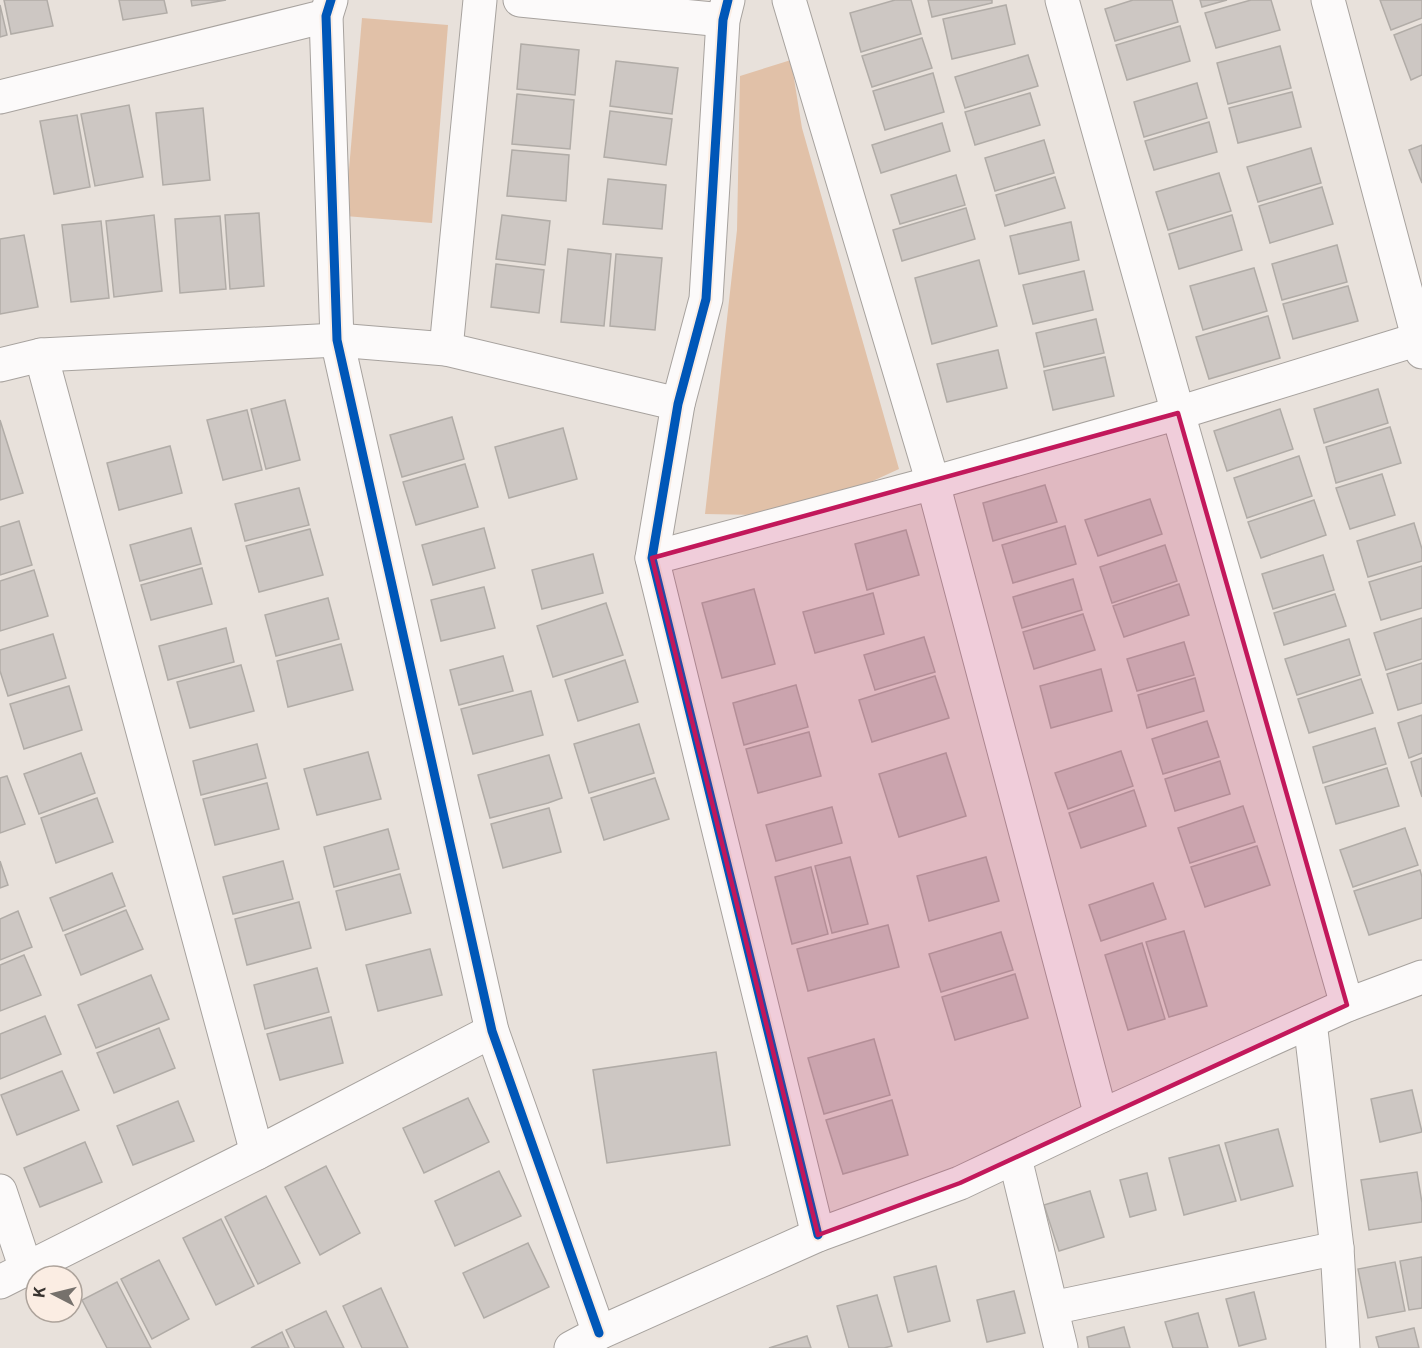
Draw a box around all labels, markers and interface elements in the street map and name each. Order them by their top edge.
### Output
north arrow [24,1264,84,1324]
text: K [29,1285,50,1299]

